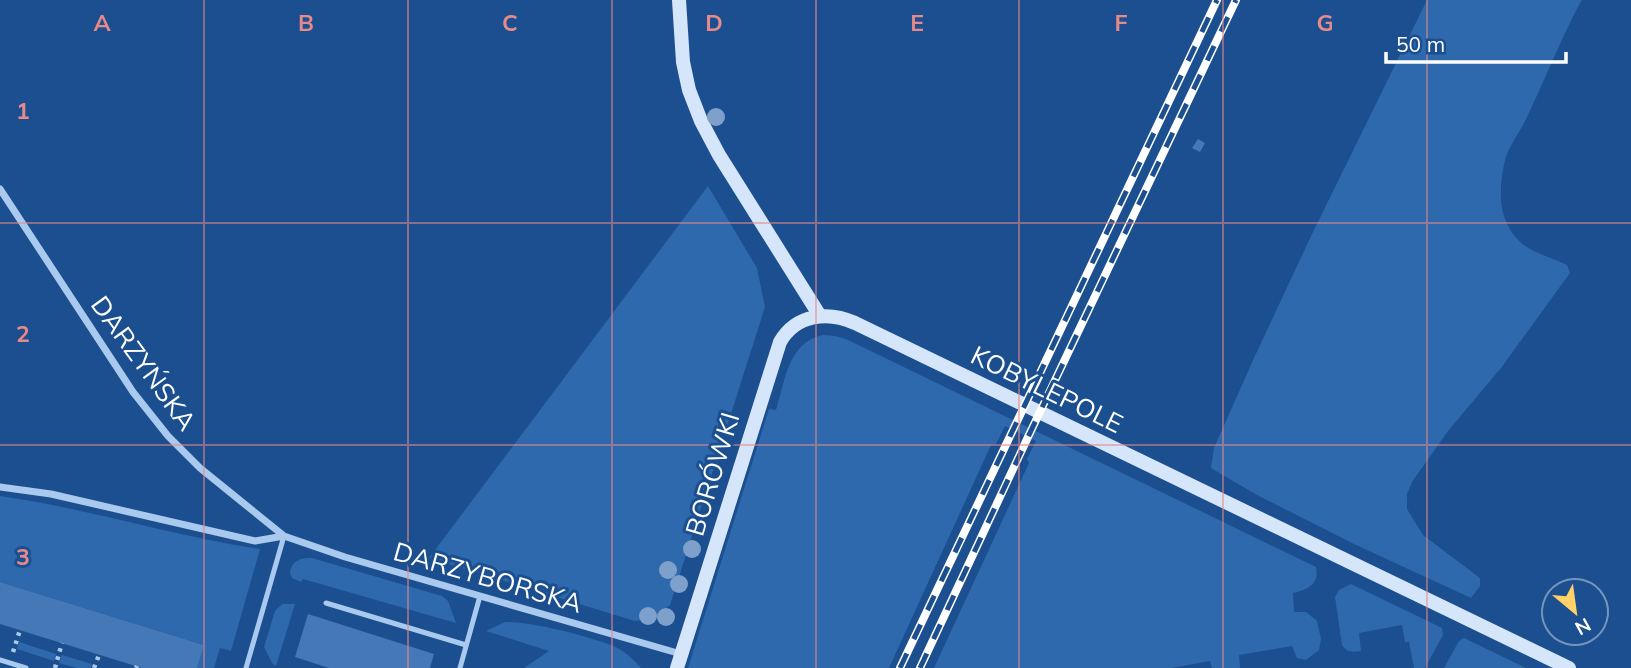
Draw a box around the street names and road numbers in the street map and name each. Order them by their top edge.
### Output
street label: DARZYŃSKA [84,289,204,437]
street label: KOBYLEPOLE [966,338,1128,440]
street label: BORÓWKI [678,408,746,540]
street label: DARZYBORSKA [390,534,586,620]

